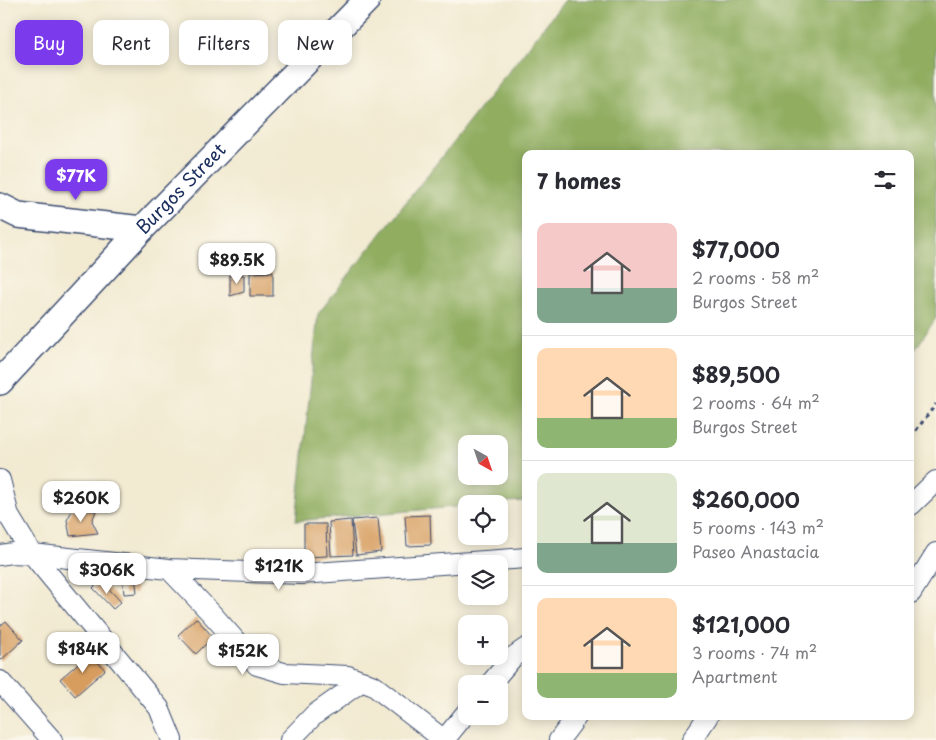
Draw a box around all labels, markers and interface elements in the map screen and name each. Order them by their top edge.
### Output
chip: Buy [15,20,83,65]
chip: Rent [93,20,169,65]
chip: Filters [179,20,268,65]
chip: New [278,20,352,65]
street label: Burgos Street [129,136,232,240]
pin: $77K [46,158,106,201]
text: $77K [56,163,96,187]
text: 7 homes [537,164,621,196]
icon: filters [871,166,899,194]
text: $77,000 [692,233,780,265]
pin: $89.5K [196,242,278,285]
icon: home [577,243,637,303]
text: $89.5K [209,247,265,271]
text: 2 rooms · 58 m² [692,265,819,289]
text: Burgos Street [692,289,797,313]
text: $89,500 [692,358,780,390]
icon: home [577,368,637,428]
text: 2 rooms · 64 m² [692,390,820,414]
text: Burgos Street [692,414,797,438]
north arrow [458,435,508,485]
map controls [458,435,508,725]
pin: $260K [46,480,116,523]
text: $260,000 [692,483,800,515]
text: $260K [53,485,109,509]
icon: home [577,493,637,553]
button: locate [458,495,508,545]
text: 5 rooms · 143 m² [692,515,824,539]
text: Paseo Anastacia [692,539,819,563]
pin: $121K [244,548,314,591]
pin: $306K [72,552,142,595]
text: $121K [255,553,303,577]
button: layers [458,555,508,605]
text: $306K [79,557,135,581]
text: $121,000 [692,608,790,640]
button: + [458,615,508,665]
icon: home [577,618,637,678]
pin: $184K [48,632,118,674]
pin: $152K [208,634,278,676]
text: $184K [58,636,108,660]
text: $152K [218,638,268,662]
text: 3 rooms · 74 m² [692,640,817,664]
text: Apartment [692,664,777,688]
button: − [458,675,508,725]

